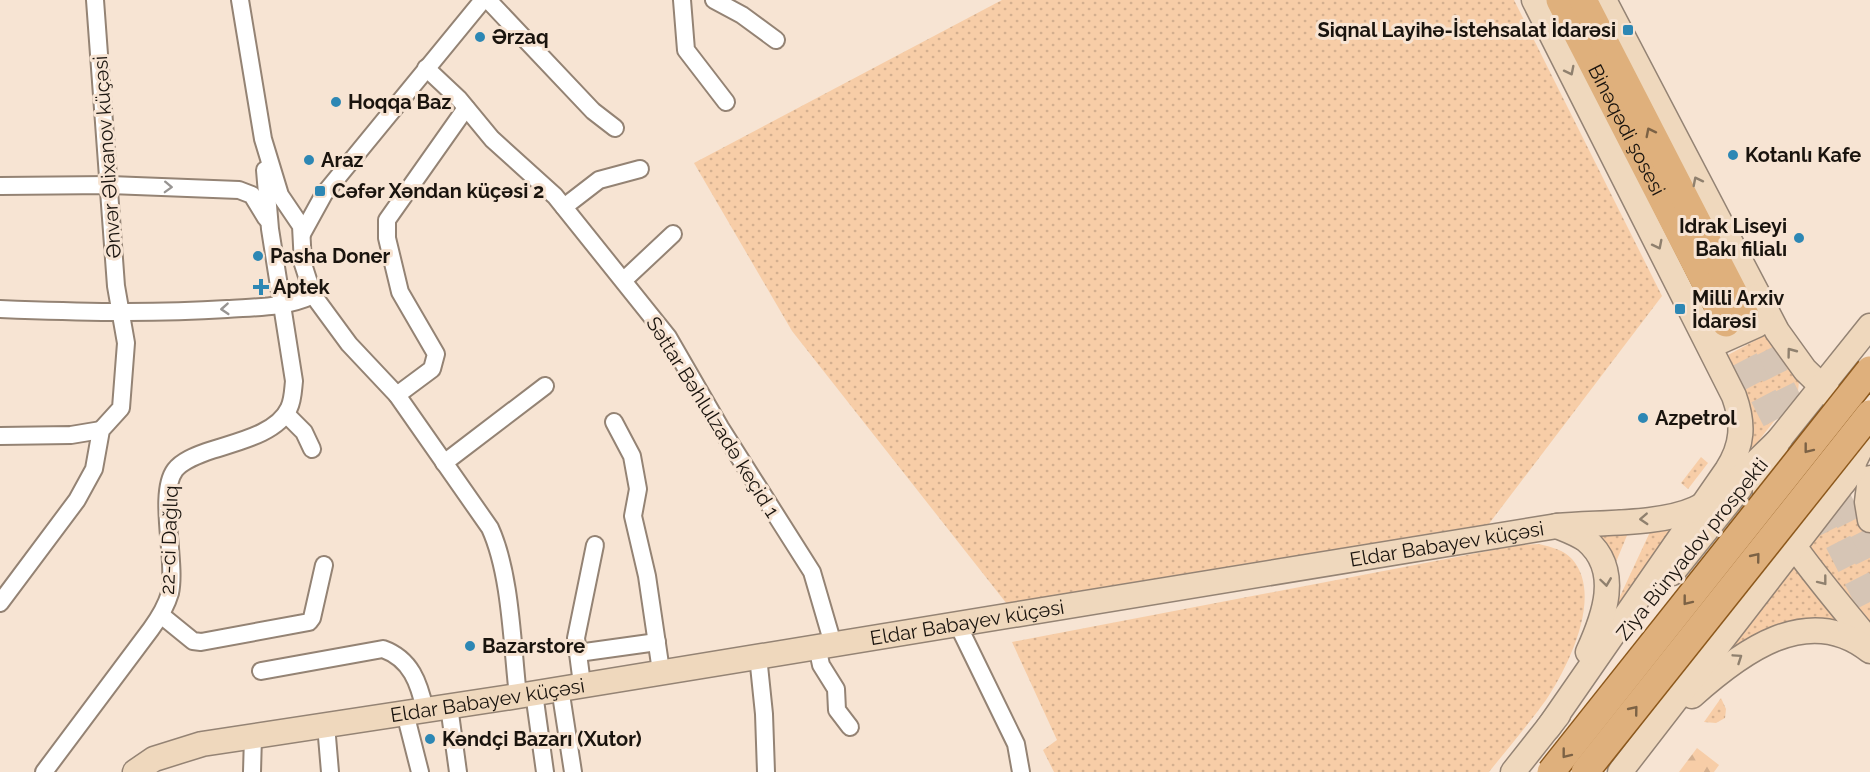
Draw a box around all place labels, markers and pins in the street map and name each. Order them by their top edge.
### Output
place label: Siqnal Layihə-İstehsalat İdarəsi [1317,18,1616,42]
marker: Siqnal Layihə-İstehsalat İdarəsi [1621,23,1635,37]
place label: Ərzaq [492,25,549,49]
marker: Ərzaq [473,30,487,44]
place label: Hoqqa Baz [348,90,452,114]
marker: Hoqqa Baz [329,95,343,109]
place label: Kotanlı Kafe [1745,143,1861,167]
place label: Araz [321,148,364,172]
marker: Kotanlı Kafe [1726,148,1740,162]
marker: Araz [302,153,316,167]
place label: Cəfər Xəndan küçəsi 2 [332,179,544,203]
marker: Cəfər Xəndan küçəsi 2 [313,184,327,198]
place label: Idrak Liseyi Bakı filialı [1679,214,1787,261]
marker: Idrak Liseyi Bakı filialı [1792,231,1806,245]
place label: Pasha Doner [270,244,391,268]
marker: Pasha Doner [251,249,265,263]
place label: Aptek [273,275,331,299]
marker: Aptek [254,280,268,294]
place label: Milli Arxiv İdarəsi [1692,286,1784,333]
marker: Milli Arxiv İdarəsi [1673,302,1687,316]
place label: Azpetrol [1655,406,1737,430]
marker: Azpetrol [1636,411,1650,425]
place label: Bazarstore [482,634,585,658]
marker: Bazarstore [463,639,477,653]
place label: Kəndçi Bazarı (Xutor) [442,727,642,751]
marker: Kəndçi Bazarı (Xutor) [423,732,437,746]

